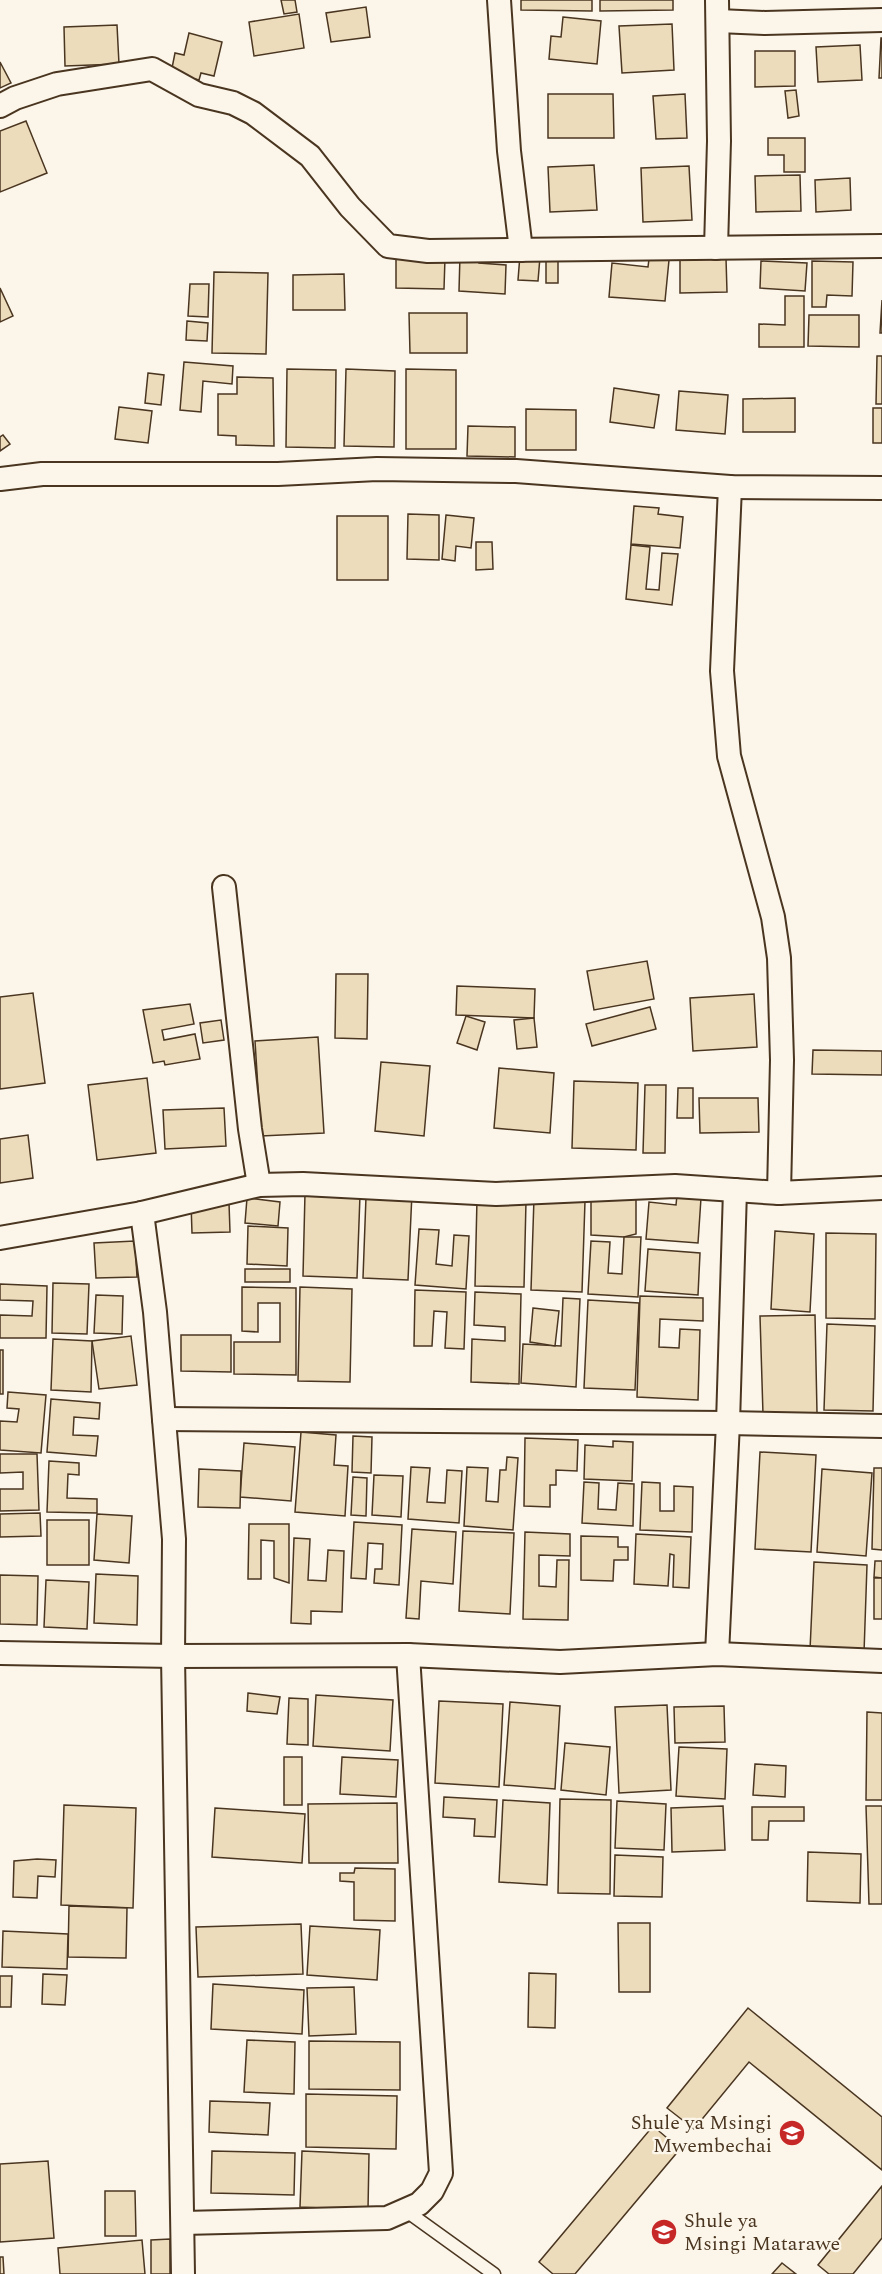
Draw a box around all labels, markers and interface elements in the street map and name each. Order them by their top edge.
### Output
place label: Shule ya Msingi Mwembechai [631,2108,772,2161]
school or university icon: Shule ya Msingi Mwembechai [777,2118,807,2148]
place label: Shule ya Msingi Matarawe [684,2206,840,2259]
school or university icon: Shule ya Msingi Matarawe [649,2217,679,2247]

